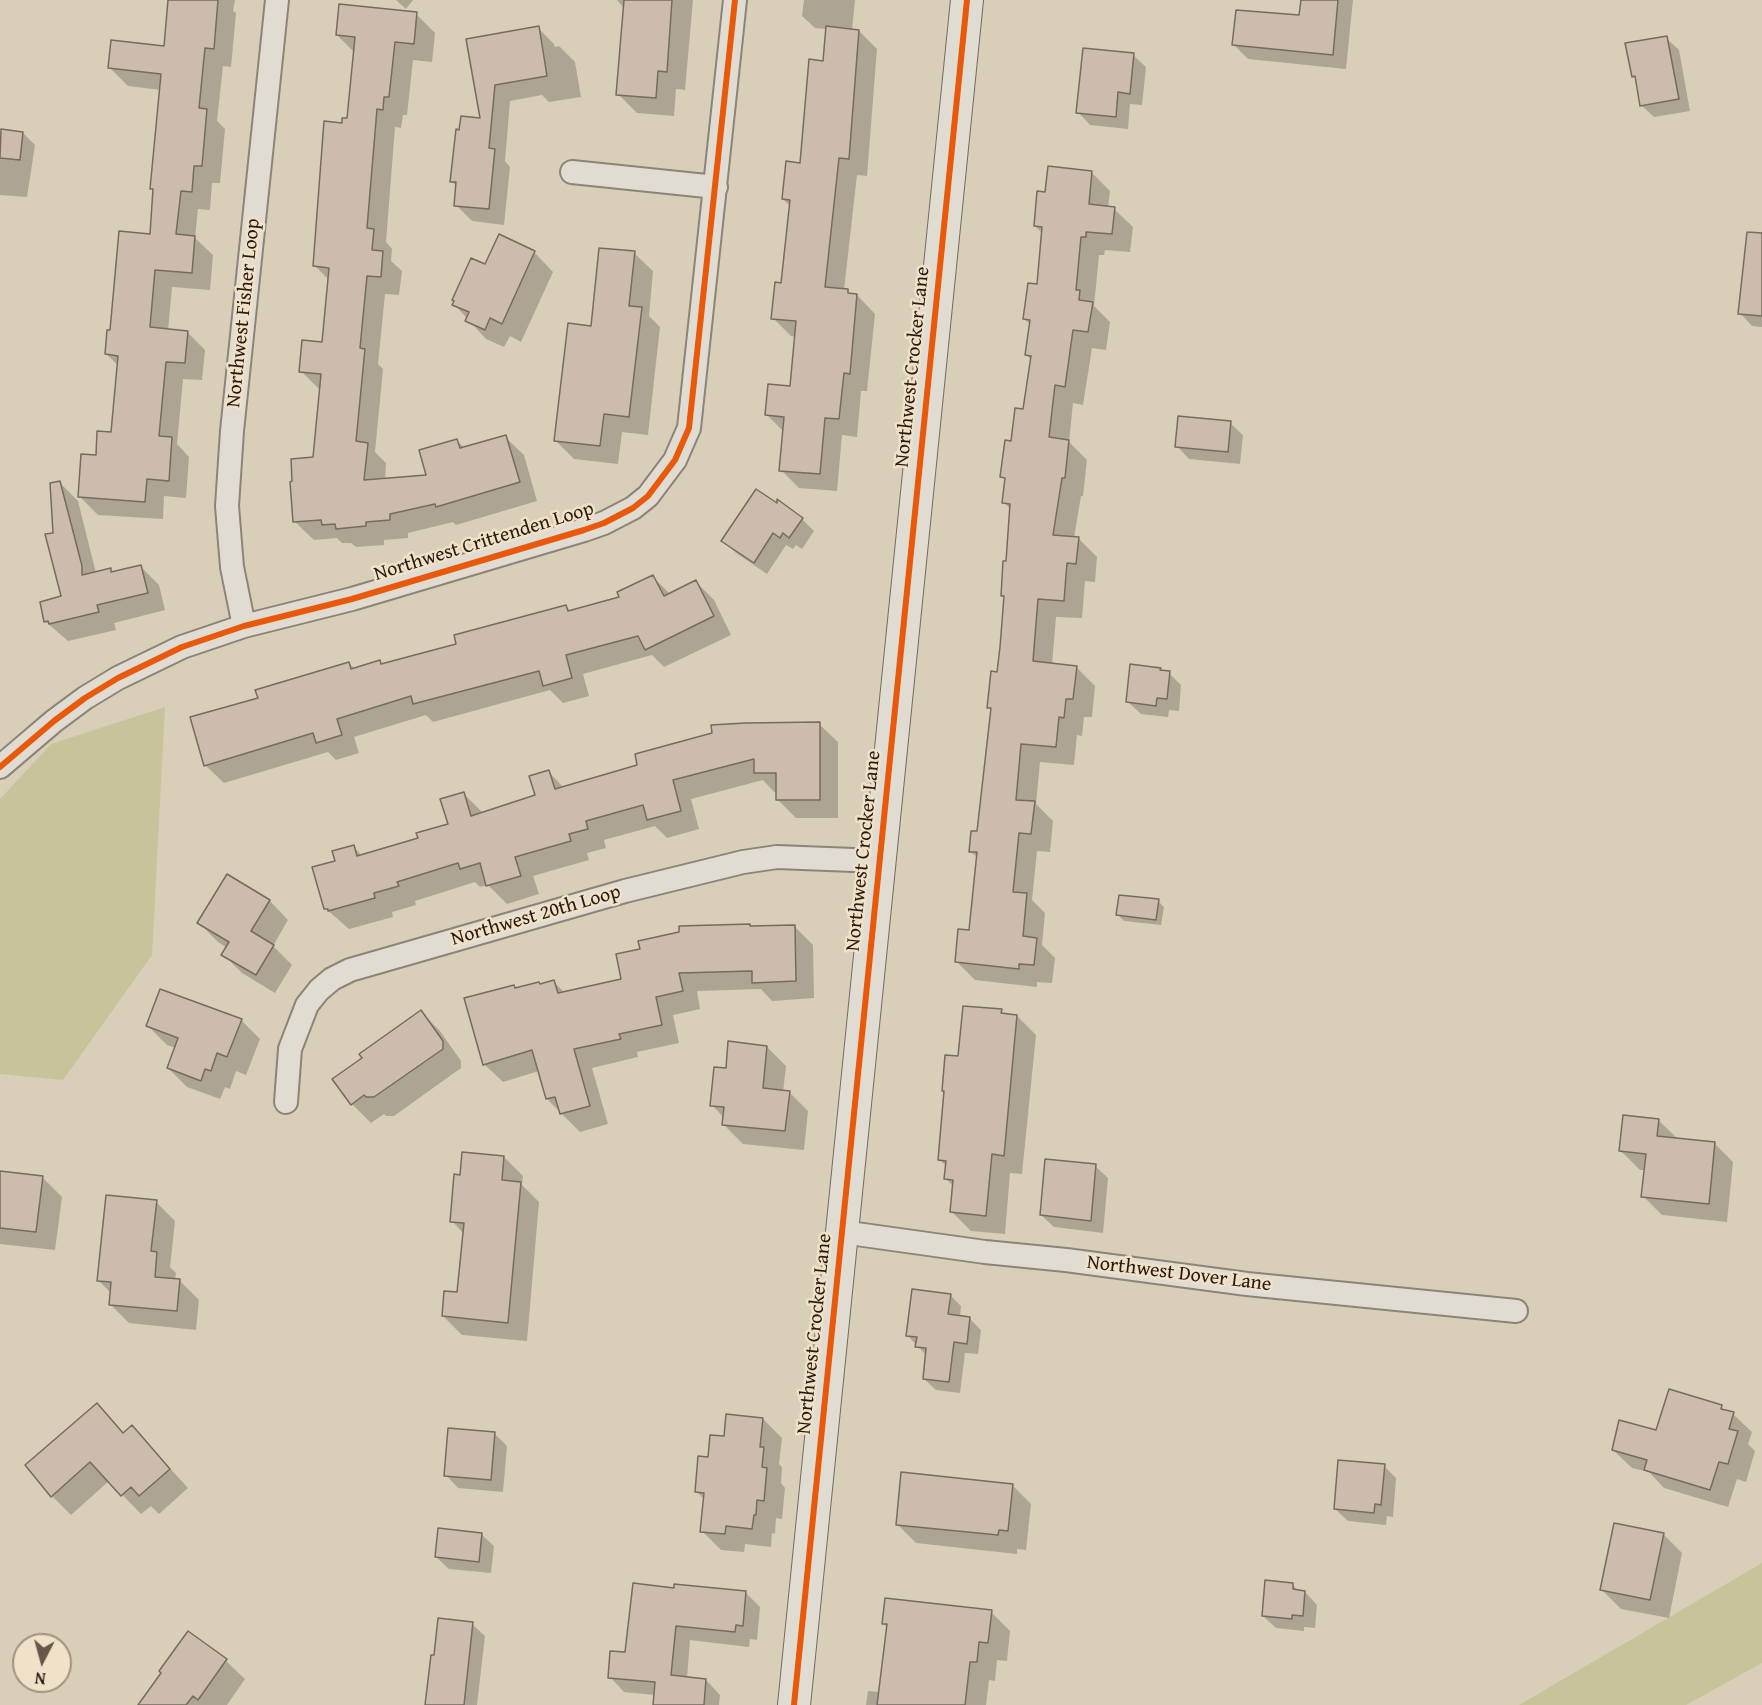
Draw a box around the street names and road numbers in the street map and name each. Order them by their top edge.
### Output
street label: Northwest Fisher Loop [222,217,266,409]
street label: Northwest Crocker Lane [891,266,935,468]
street label: Northwest Crittenden Loop [371,497,597,587]
street label: Northwest Crocker Lane [842,750,886,952]
street label: Northwest 20th Loop [448,880,624,952]
street label: Northwest Crocker Lane [793,1233,837,1435]
street label: Northwest Dover Lane [1085,1251,1273,1297]

